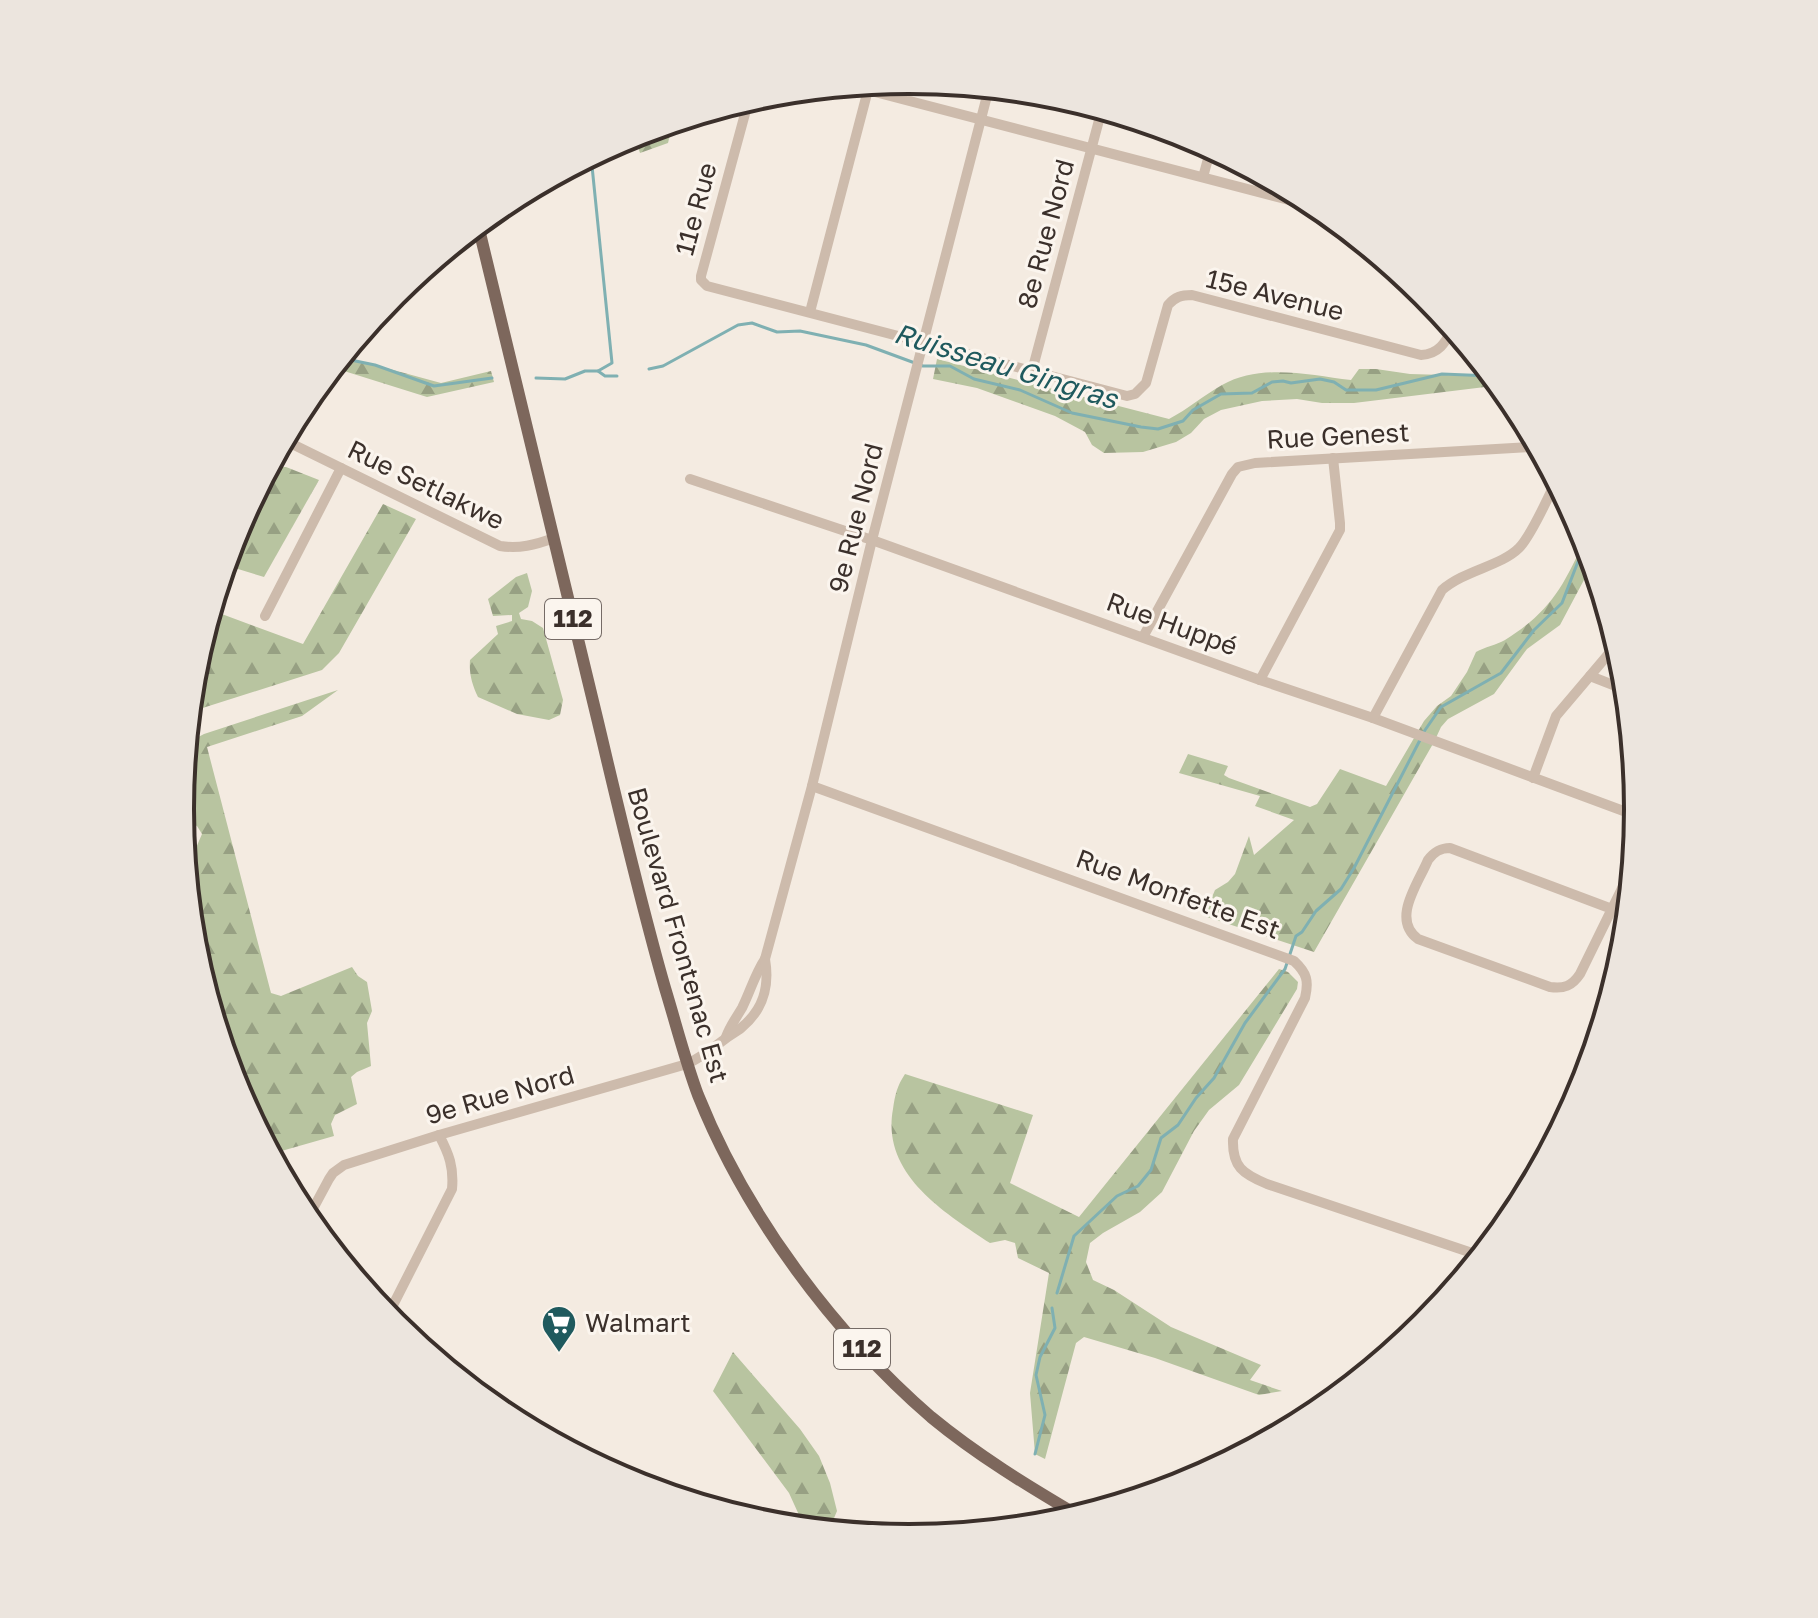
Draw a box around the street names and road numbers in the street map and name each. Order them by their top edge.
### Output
street label: 8e Rue Nord [1011,156,1080,312]
street label: 11e Rue [668,159,723,259]
street label: 15e Avenue [1203,262,1347,327]
street label: Rue Genest [1266,416,1410,455]
street label: Rue Setlakwe [343,433,510,536]
street label: 9e Rue Nord [822,440,889,596]
street label: Rue Huppé [1102,586,1242,662]
road number: 112 [545,599,601,639]
street label: Boulevard Frontenac Est [621,784,736,1086]
street label: Rue Monfette Est [1072,842,1284,945]
street label: 9e Rue Nord [422,1059,578,1131]
road number: 112 [834,1329,890,1369]

